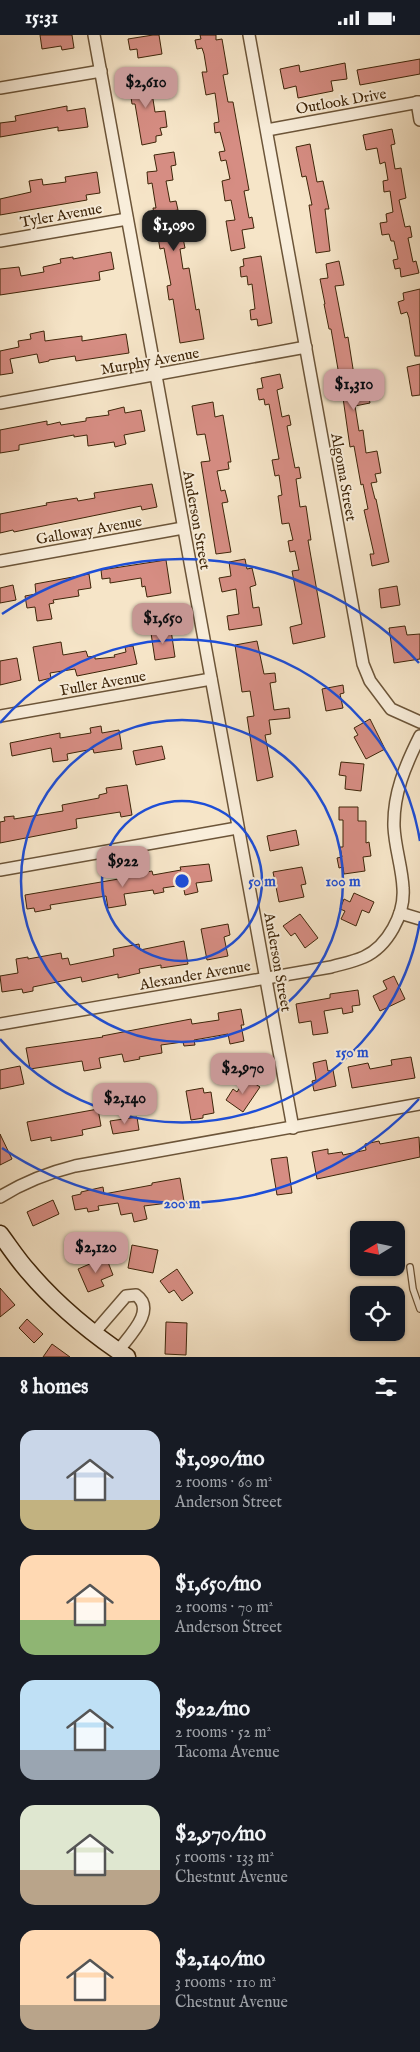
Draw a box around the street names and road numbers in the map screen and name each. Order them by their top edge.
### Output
street label: Outlook Drive [294,84,388,119]
street label: Tyler Avenue [19,199,104,232]
street label: Murphy Avenue [99,343,201,379]
street label: Algoma Street [326,431,361,523]
street label: Anderson Street [178,468,215,571]
street label: Galloway Avenue [35,512,144,549]
street label: Fuller Avenue [59,667,148,700]
street label: Anderson Street [259,910,296,1013]
street label: Alexander Avenue [137,956,252,995]

